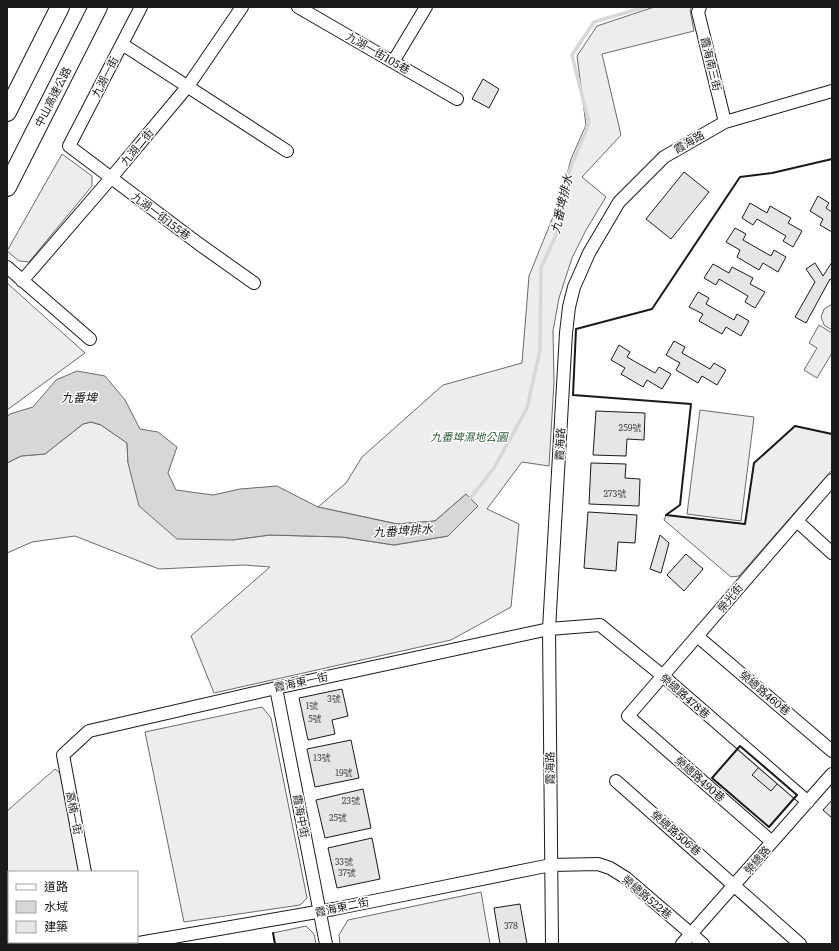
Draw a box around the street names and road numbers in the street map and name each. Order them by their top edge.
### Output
street label: 九湖一街105巷 [344,27,413,77]
street label: 霞海南三街 [698,35,726,92]
street label: 九湖一街 [87,53,121,100]
street label: 中山高速公路 [30,64,74,130]
street label: 九湖二街 [116,124,157,168]
street label: 霞海路 [670,126,707,156]
street label: 九湖一街155巷 [129,188,195,243]
street label: 霞海路 [550,427,568,461]
street label: 榮光街 [712,580,746,615]
street label: 榮總路460巷 [737,666,795,718]
street label: 霞海東一街 [272,667,329,695]
street label: 榮總路478巷 [657,669,714,721]
street label: 霞海路 [541,751,557,785]
street label: 榮總路490巷 [672,752,729,805]
street label: 高楠一街 [63,790,87,836]
street label: 霞海中街 [290,793,314,839]
street label: 榮總路506巷 [648,806,705,859]
street label: 榮總路 [739,842,773,877]
street label: 榮總路522巷 [619,871,676,922]
street label: 霞海東二街 [313,892,370,920]

